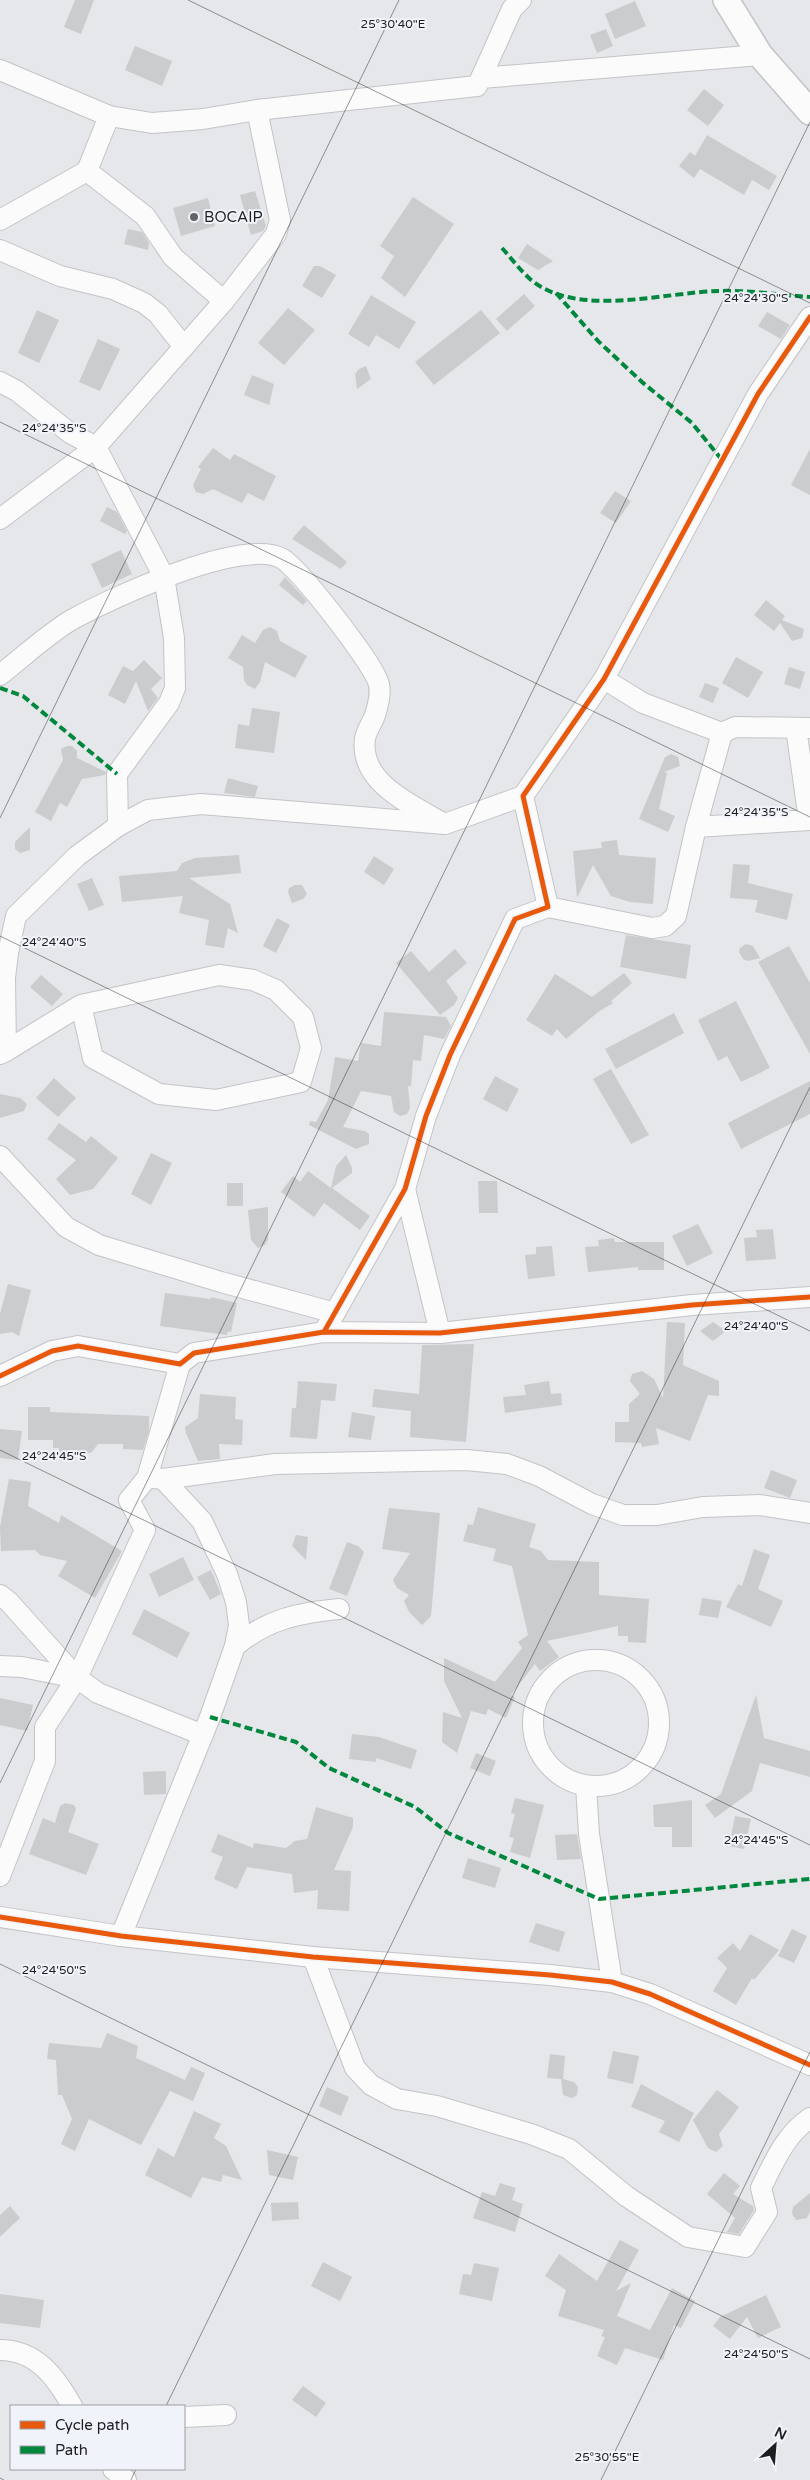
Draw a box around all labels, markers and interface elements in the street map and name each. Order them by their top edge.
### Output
text: 25°30'40"E [361,17,426,31]
place label: BOCAIP [204,208,263,226]
marker: BOCAIP [188,211,200,223]
text: 24°24'30"S [724,291,788,305]
text: 24°24'35"S [22,421,86,435]
text: 24°24'35"S [724,805,788,819]
text: 24°24'40"S [22,935,86,949]
text: 24°24'40"S [724,1319,788,1333]
text: 24°24'45"S [22,1449,86,1463]
text: 24°24'45"S [724,1833,788,1847]
text: 24°24'50"S [22,1963,86,1977]
text: 24°24'50"S [724,2347,788,2361]
legend [10,2405,185,2470]
text: Cycle path [55,2416,129,2434]
north arrow [750,2420,800,2470]
text: N [772,2424,789,2444]
text: Path [55,2441,88,2459]
text: 25°30'55"E [575,2450,640,2464]

